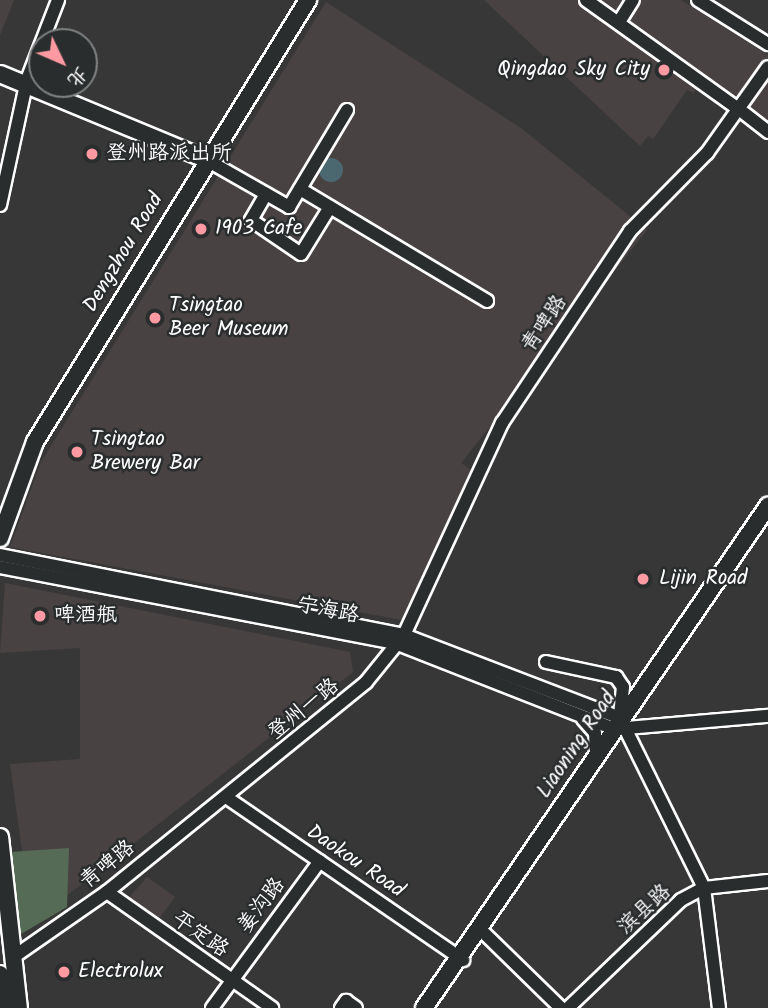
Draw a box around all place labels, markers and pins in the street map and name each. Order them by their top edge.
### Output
place label: Qingdao Sky City [497,57,650,83]
marker: Qingdao Sky City [656,62,672,78]
place label: 登州路派出所 [106,141,232,167]
marker: 登州路派出所 [84,146,100,162]
place label: 1903 Cafe [215,216,303,242]
marker: 1903 Cafe [193,221,209,237]
place label: Tsingtao Beer Museum [169,293,289,343]
marker: Tsingtao Beer Museum [147,310,163,326]
place label: Tsingtao Brewery Bar [91,427,200,477]
marker: Tsingtao Brewery Bar [69,444,85,460]
place label: Lijin Road [659,566,748,592]
marker: Lijin Road [633,569,653,589]
place label: 啤酒瓶 [54,603,117,629]
marker: 啤酒瓶 [32,608,48,624]
place label: Electrolux [78,959,163,985]
marker: Electrolux [56,964,72,980]

